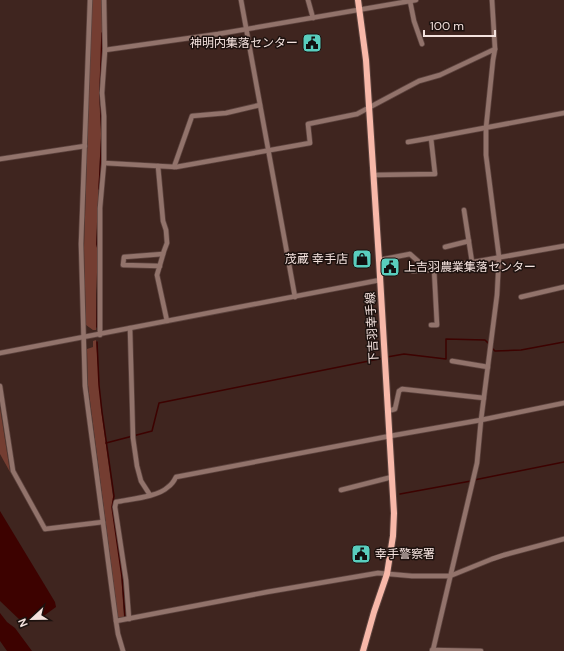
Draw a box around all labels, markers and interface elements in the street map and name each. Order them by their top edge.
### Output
scale bar [424,12,495,38]
text: 100 m [430,18,464,34]
public building icon: 神明内集落センター [301,32,323,54]
place label: 神明内集落センター [190,35,298,51]
shop icon: 茂蔵 幸手店 [351,248,373,270]
place label: 茂蔵 幸手店 [285,251,348,267]
public building icon: 上吉羽農業集落センター [379,256,401,278]
place label: 上吉羽農業集落センター [404,259,536,275]
street label: 下吉羽幸手線 [362,292,382,364]
public building icon: 幸手警察署 [350,543,372,565]
place label: 幸手警察署 [375,546,435,562]
north arrow [12,599,52,639]
text: N [15,616,31,629]

